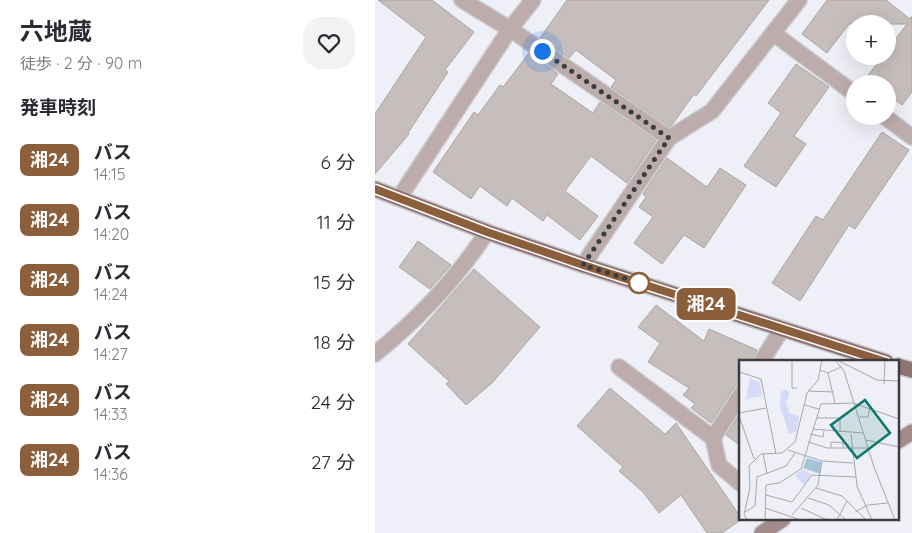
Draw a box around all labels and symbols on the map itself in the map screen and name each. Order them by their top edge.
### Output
your location [530,39,555,64]
unlabelled marker [628,272,650,294]
line badge: 湘24 [677,288,735,320]
inset map [739,360,899,520]

